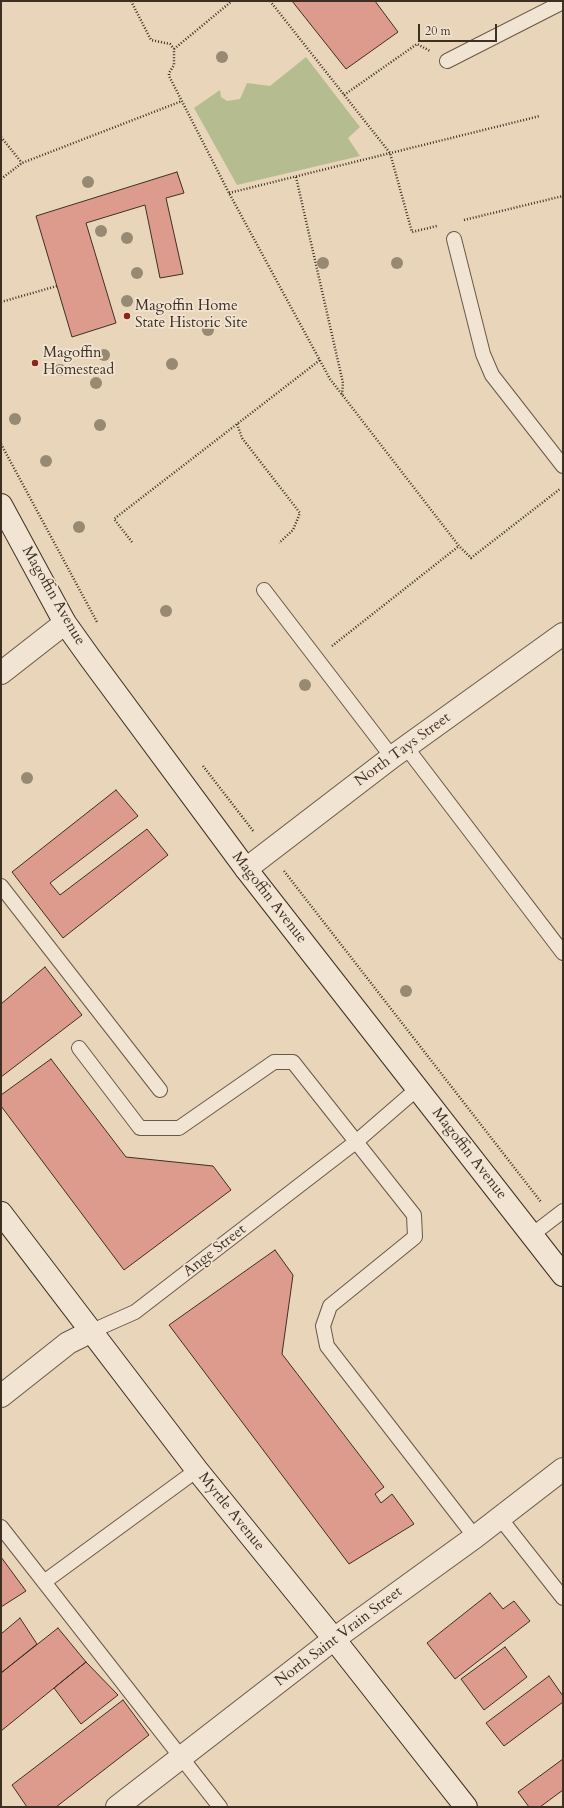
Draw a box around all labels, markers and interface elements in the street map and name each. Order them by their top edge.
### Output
scale bar [420,16,499,42]
text: 20 m [425,23,451,39]
place label: Magoffin Home State Historic Site [135,298,248,333]
marker: Magoffin Home State Historic Site [122,311,132,321]
place label: Magoffin Homestead [43,345,114,380]
marker: Magoffin Homestead [30,358,40,368]
street label: Magoffin Avenue [17,543,89,649]
street label: North Tays Street [352,709,454,791]
street label: Magoffin Avenue [228,849,310,947]
street label: Magoffin Avenue [428,1105,510,1203]
street label: Ange Street [180,1221,250,1281]
street label: Myrtle Avenue [194,1469,268,1555]
street label: North Saint Vrain Street [272,1583,406,1691]

